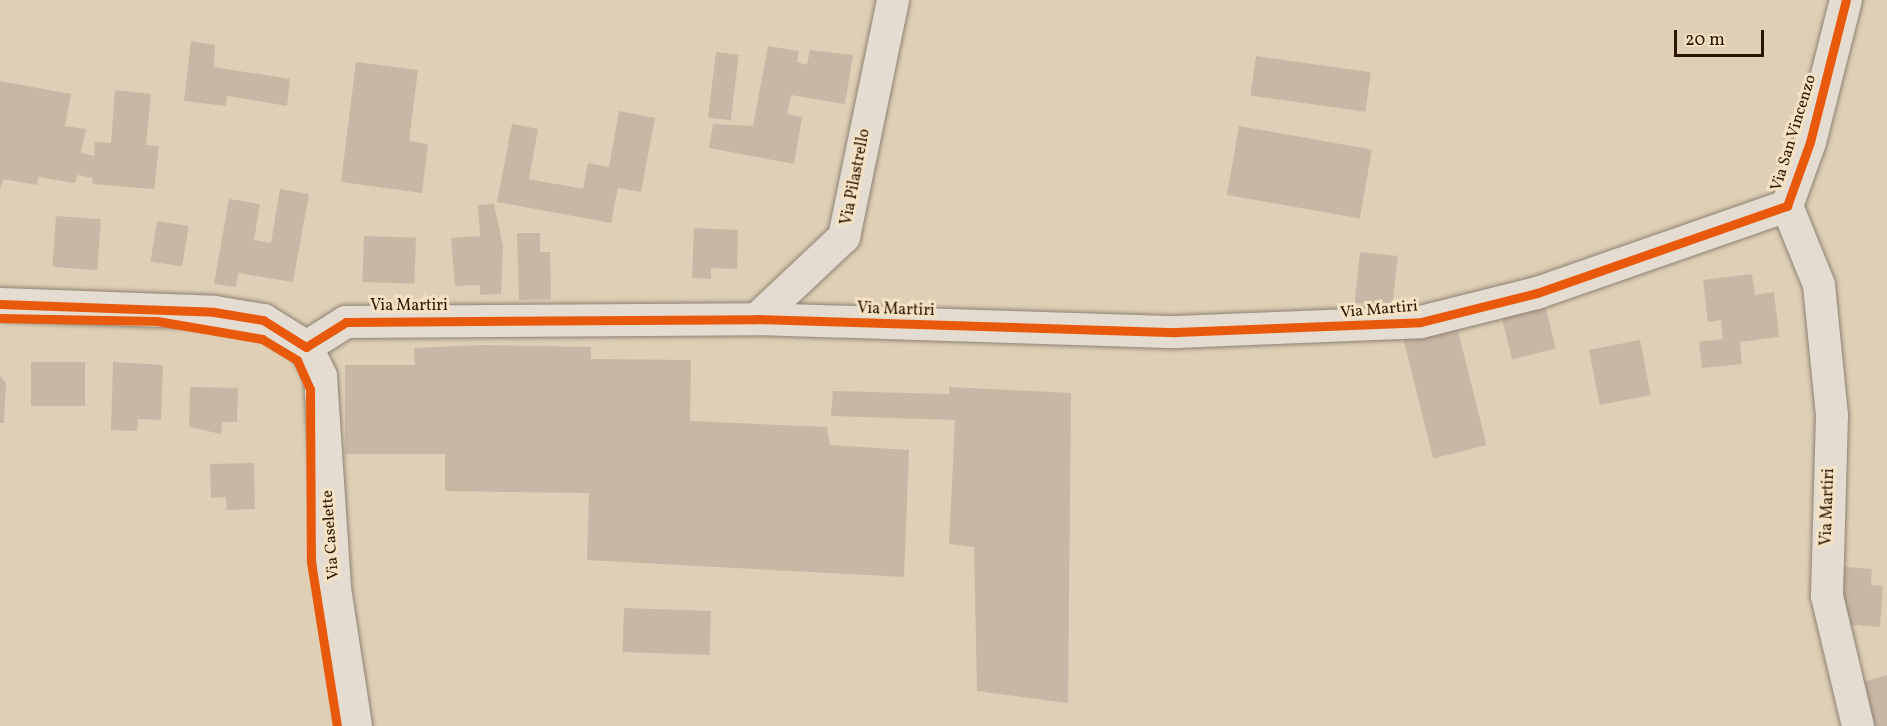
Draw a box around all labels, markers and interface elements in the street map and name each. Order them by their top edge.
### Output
scale bar [1677,18,1767,56]
text: 20 m [1685,28,1725,53]
street label: Via San Vincenzo [1767,72,1821,194]
street label: Via Pilastrello [837,127,875,227]
street label: Via Martiri [370,296,448,316]
street label: Via Martiri [1339,297,1419,323]
street label: Via Martiri [857,299,935,321]
street label: Via Martiri [1817,468,1839,546]
street label: Via Caselette [318,490,344,580]

